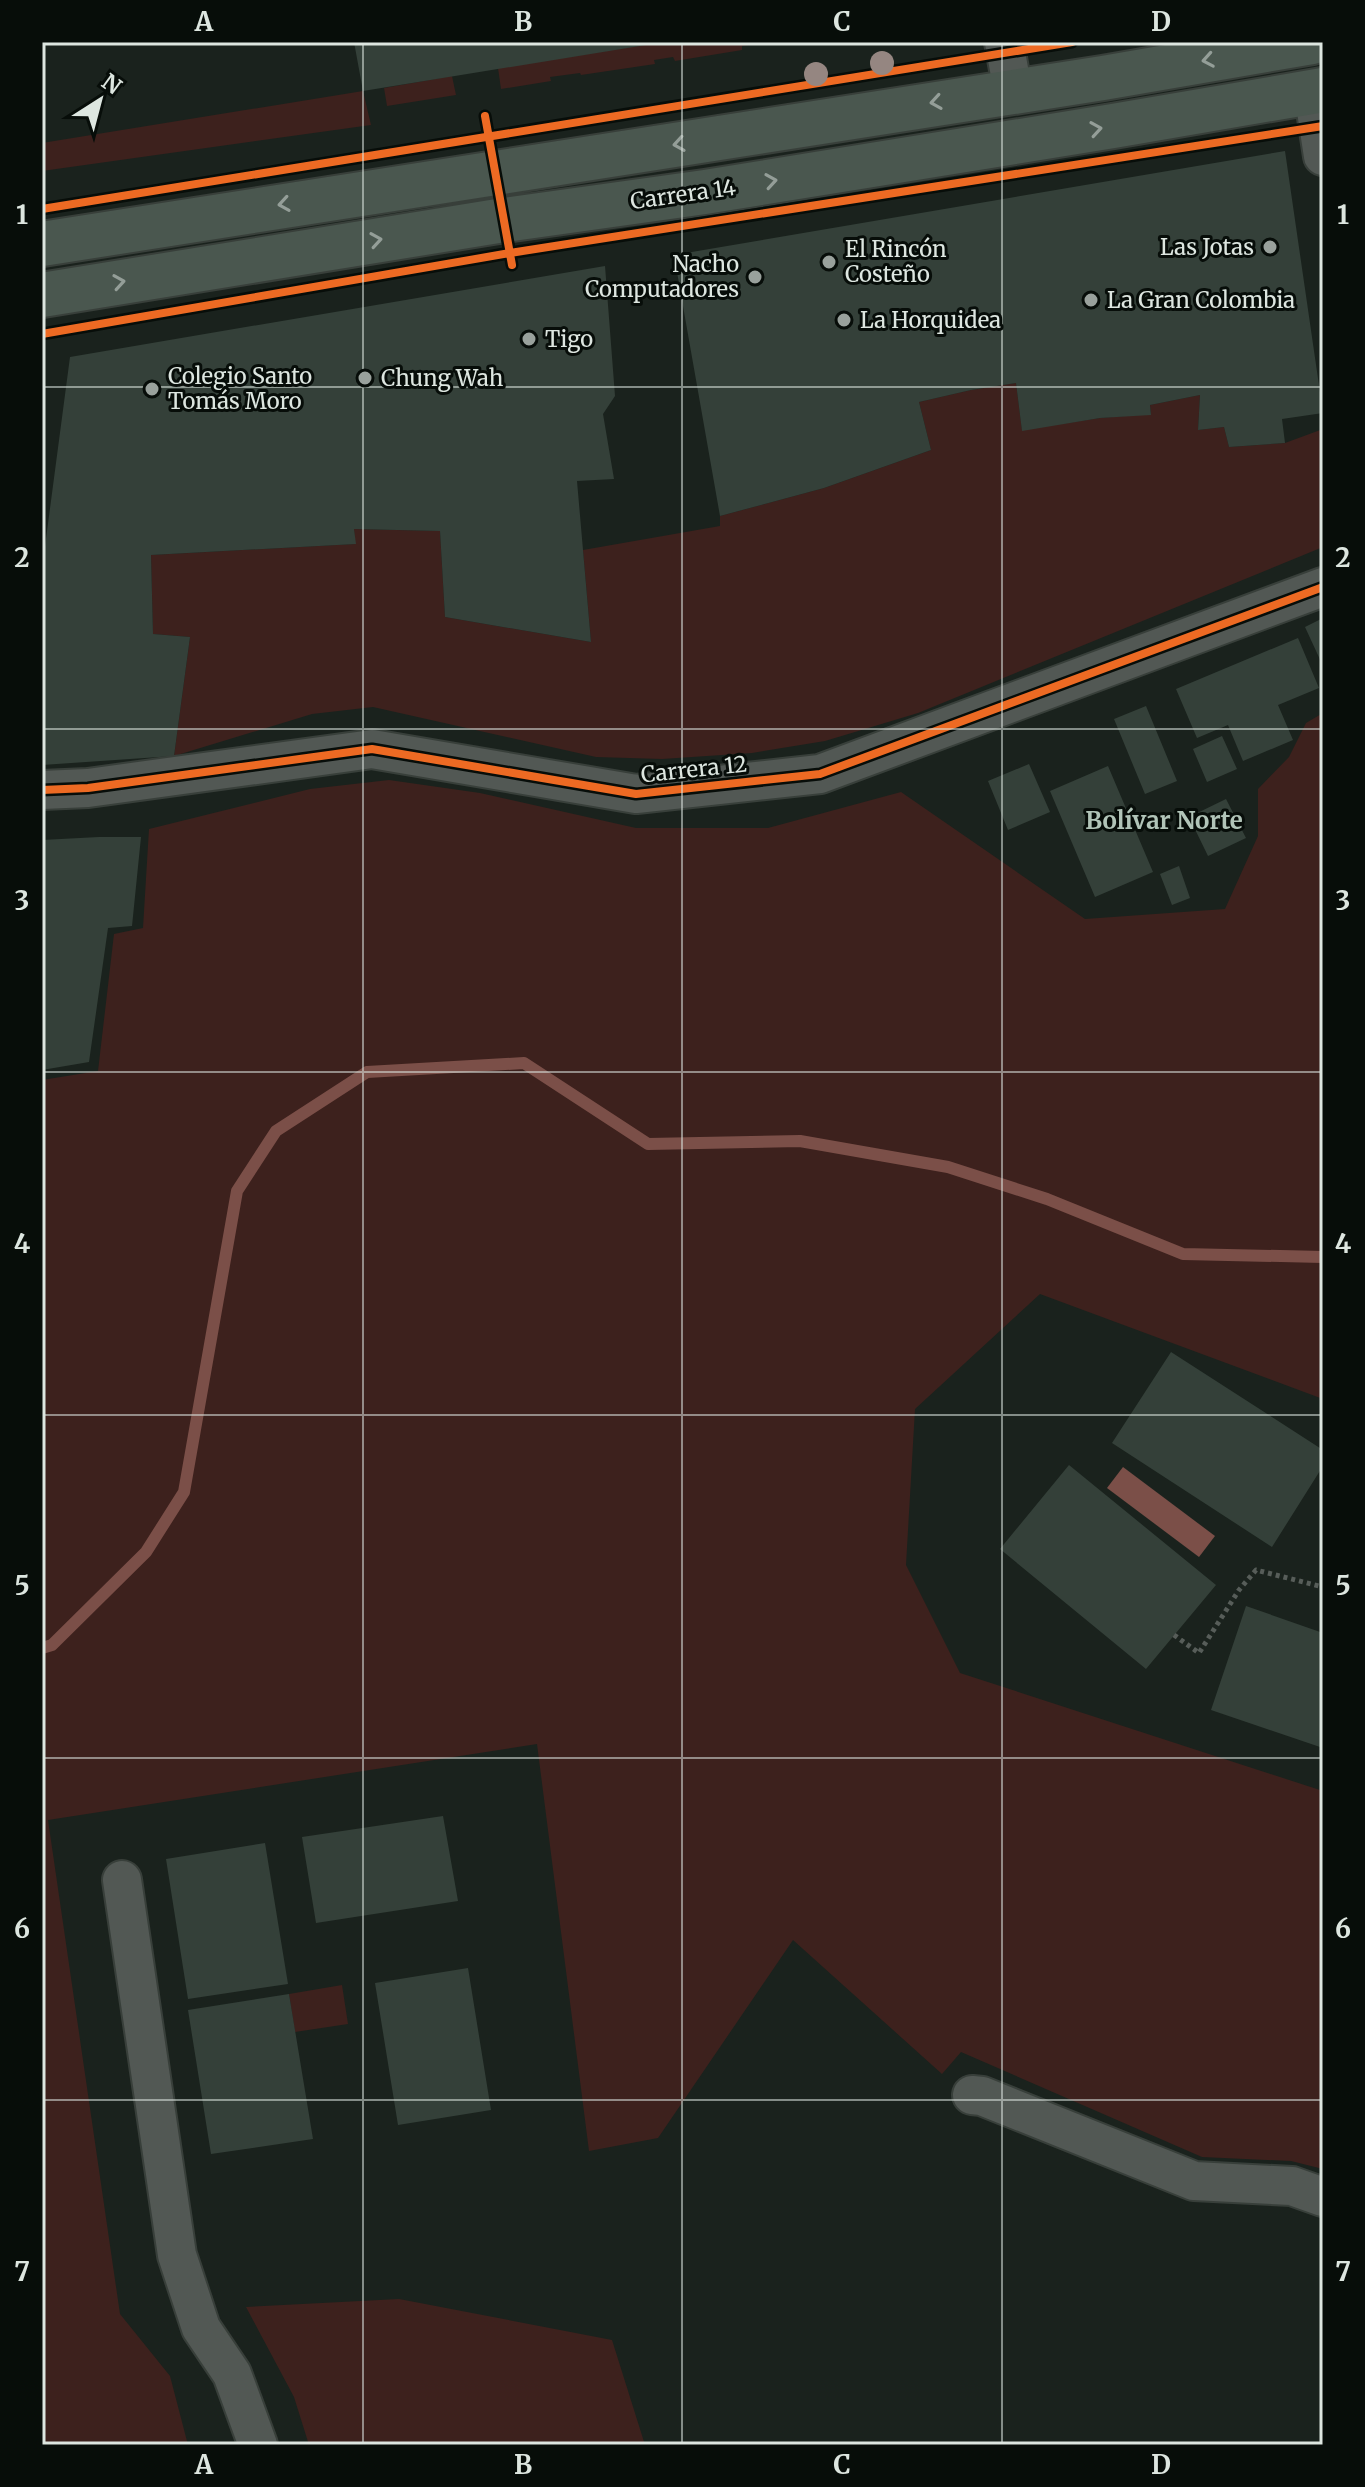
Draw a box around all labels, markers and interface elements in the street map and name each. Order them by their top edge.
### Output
text: A [194,5,214,38]
text: B [514,5,532,38]
text: C [833,5,851,38]
text: D [1151,5,1171,38]
one-way arrow [1201,51,1214,68]
north arrow [60,60,140,140]
text: N [96,67,128,101]
one-way arrow [929,93,942,110]
one-way arrow [1089,121,1103,138]
one-way arrow [672,135,686,152]
street label: Carrera 14 [629,173,738,215]
one-way arrow [764,173,778,190]
one-way arrow [277,195,290,212]
text: 1 [16,198,28,231]
text: 1 [1337,198,1349,231]
one-way arrow [369,233,382,250]
place label: Las Jotas [1160,233,1254,261]
place label: El Rincón Costeño [845,235,947,288]
marker: Las Jotas [1261,238,1279,256]
place label: Nacho Computadores [585,250,739,303]
marker: El Rincón Costeño [820,253,838,271]
marker: Nacho Computadores [746,268,764,286]
one-way arrow [112,274,126,291]
place label: La Gran Colombia [1107,286,1295,314]
marker: La Gran Colombia [1082,291,1100,309]
place label: La Horquidea [860,306,1001,334]
marker: La Horquidea [835,311,853,329]
place label: Tigo [545,325,593,353]
marker: Tigo [520,330,538,348]
place label: Colegio Santo Tomás Moro [168,362,312,415]
place label: Chung Wah [381,364,504,392]
marker: Chung Wah [356,369,374,387]
marker: Colegio Santo Tomás Moro [143,380,161,398]
text: 2 [14,541,30,574]
text: 2 [1335,541,1351,574]
street label: Carrera 12 [640,750,748,788]
district label: Bolívar Norte [1085,805,1243,836]
text: 3 [15,884,29,917]
text: 3 [1336,884,1350,917]
text: 4 [14,1227,31,1260]
text: 4 [1335,1227,1352,1260]
text: 5 [14,1569,30,1602]
text: 5 [1335,1569,1351,1602]
text: 6 [14,1912,30,1945]
text: 6 [1335,1912,1351,1945]
text: 7 [14,2255,30,2288]
text: 7 [1335,2255,1351,2288]
text: A [194,2448,214,2481]
text: B [514,2448,532,2481]
text: C [833,2448,851,2481]
text: D [1151,2448,1171,2481]

